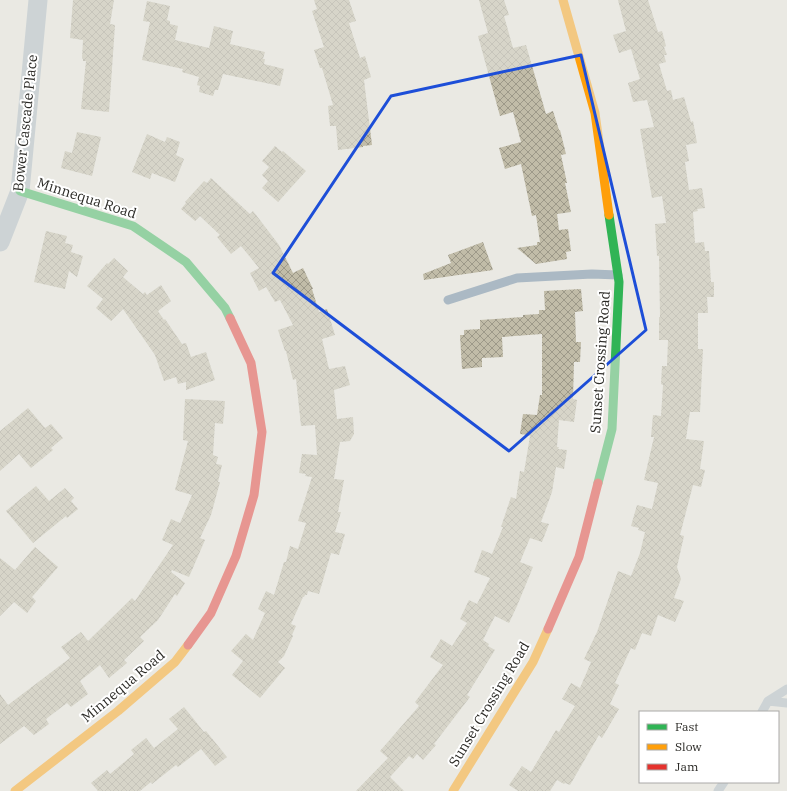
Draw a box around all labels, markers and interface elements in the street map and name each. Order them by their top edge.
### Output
street label: Bower Cascade Place [9,54,41,192]
street label: Minnequa Road [35,173,139,223]
street label: Sunset Crossing Road [586,290,614,434]
street label: Sunset Crossing Road [445,638,534,770]
street label: Minnequa Road [78,646,169,726]
legend [639,711,779,783]
text: Fast [675,719,699,734]
text: Slow [675,739,702,754]
text: Jam [675,759,699,774]

